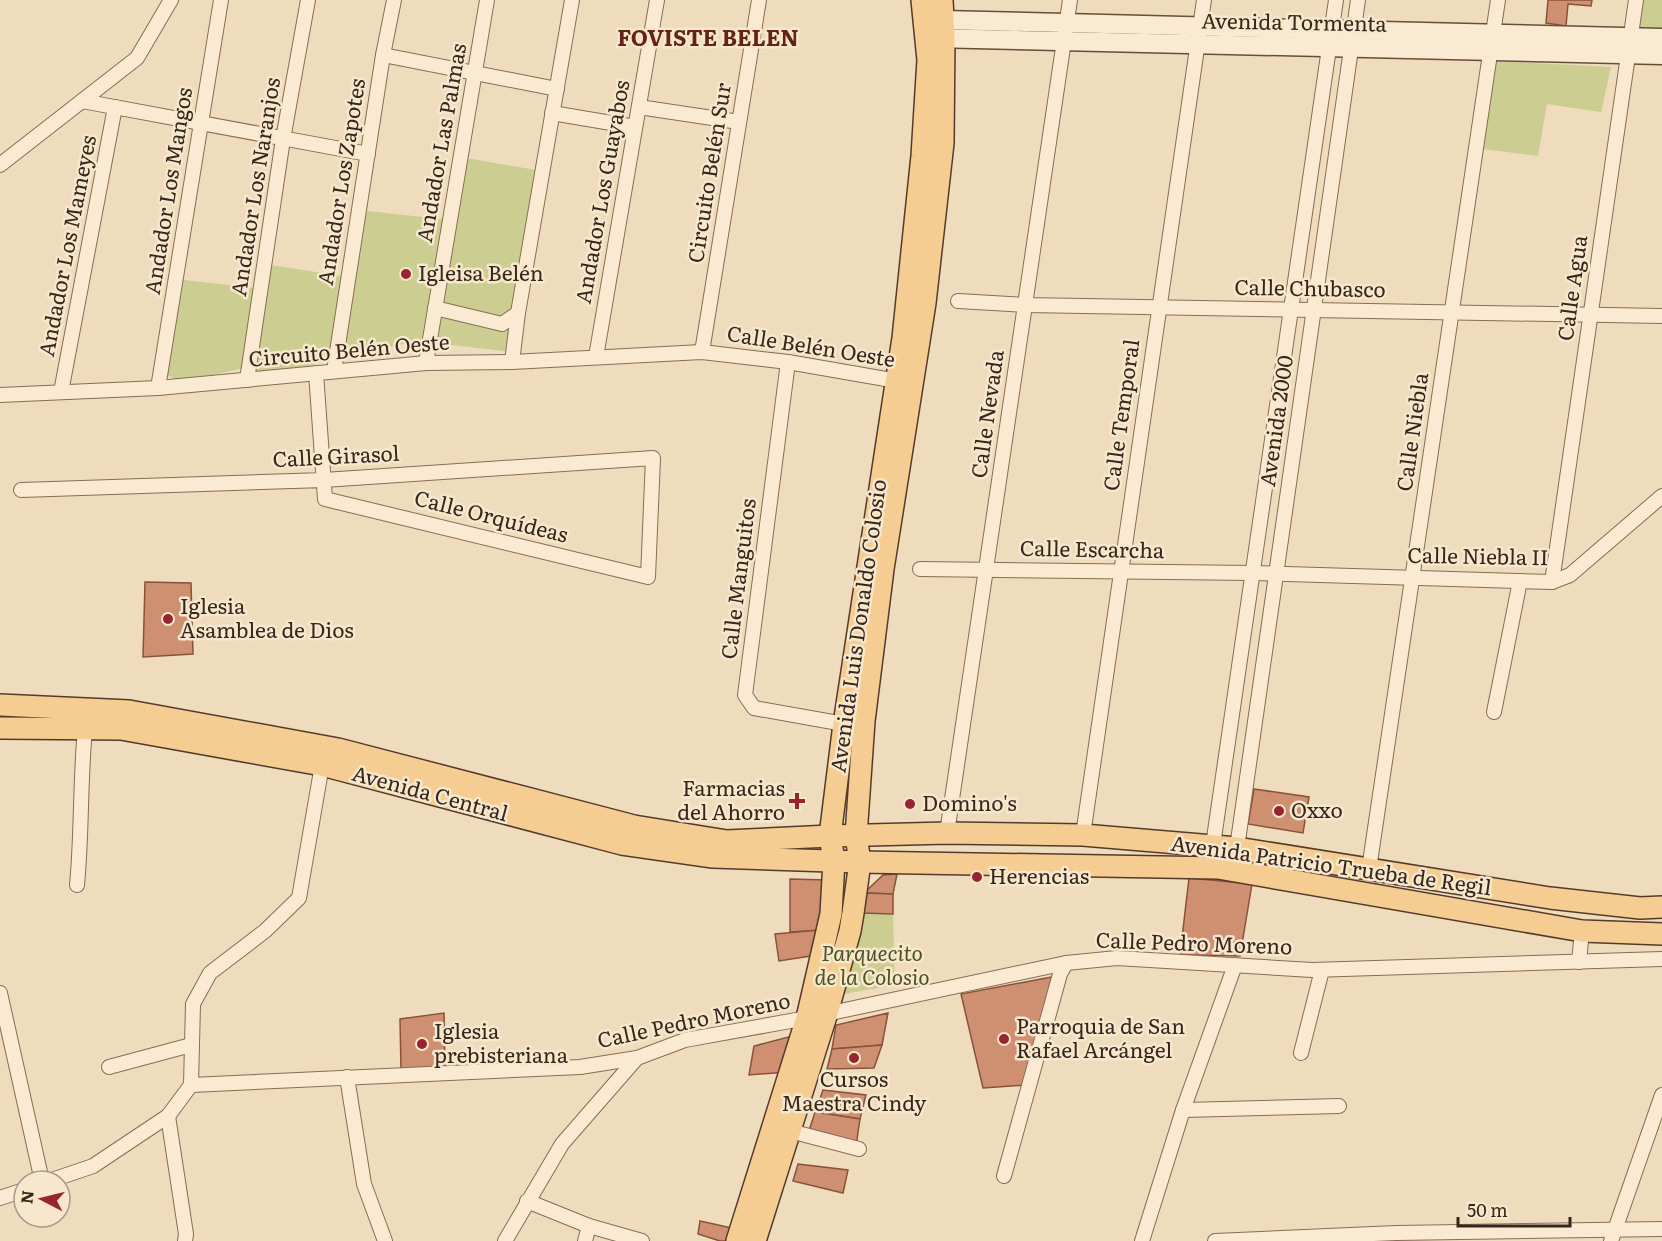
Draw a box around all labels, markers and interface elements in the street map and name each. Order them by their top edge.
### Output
street label: Avenida Tormenta [1201,3,1388,38]
district label: FOVISTE BELEN [617,20,799,53]
street label: Andador Las Palmas [407,41,472,245]
street label: Andador Los Naranjos [221,75,286,298]
street label: Andador Los Zapotes [308,76,371,287]
street label: Andador Los Guayabos [566,77,635,306]
street label: Circuito Belén Sur [678,80,737,265]
street label: Andador Los Mangos [135,85,198,296]
street label: Andador Los Mameyes [29,132,102,359]
street label: Calle Agua [1548,232,1593,343]
place label: Igleisa Belén [418,256,544,287]
marker: Igleisa Belén [399,267,413,281]
street label: Calle Chubasco [1234,270,1386,303]
street label: Calle Belén Oeste [725,316,898,373]
street label: Circuito Belén Oeste [247,324,451,373]
street label: Calle Temporal [1094,337,1146,493]
street label: Calle Nevada [961,347,1010,480]
street label: Avenida 2000 [1250,353,1299,488]
street label: Calle Niebla [1387,370,1434,493]
street label: Calle Girasol [272,436,400,473]
street label: Avenida Luis Donaldo Colosio [821,477,892,774]
street label: Calle Orquídeas [412,481,572,549]
street label: Calle Manguitos [711,497,762,661]
street label: Calle Escarcha [1020,531,1165,564]
street label: Calle Niebla II [1407,538,1549,571]
place label: Iglesia Asamblea de Dios [180,589,354,644]
marker: Iglesia Asamblea de Dios [161,612,175,626]
street label: Avenida Central [349,756,512,827]
place label: Farmacias del Ahorro [677,771,785,826]
place label: Domino's [922,786,1017,817]
place label: Oxxo [1291,793,1343,824]
marker: Farmacias del Ahorro [790,794,804,808]
marker: Domino's [903,797,917,811]
marker: Oxxo [1272,804,1286,818]
street label: Avenida Patricio Trueba de Regil [1169,826,1494,901]
place label: Herencias [989,859,1089,890]
marker: Herencias [970,870,984,884]
street label: Calle Pedro Moreno [1095,923,1293,960]
park label: Parquecito de la Colosio [815,936,929,991]
street label: Calle Pedro Moreno [594,983,793,1054]
place label: Parroquia de San Rafael Arcángel [1016,1009,1185,1064]
place label: Iglesia prebisteriana [434,1014,569,1069]
marker: Parroquia de San Rafael Arcángel [997,1032,1011,1046]
marker: Iglesia prebisteriana [415,1037,429,1051]
marker: Cursos Maestra Cindy [847,1051,861,1065]
place label: Cursos Maestra Cindy [782,1062,927,1117]
north arrow [12,1169,72,1229]
text: N [13,1189,39,1205]
scale bar [1458,1190,1570,1228]
text: 50 m [1467,1196,1508,1223]

